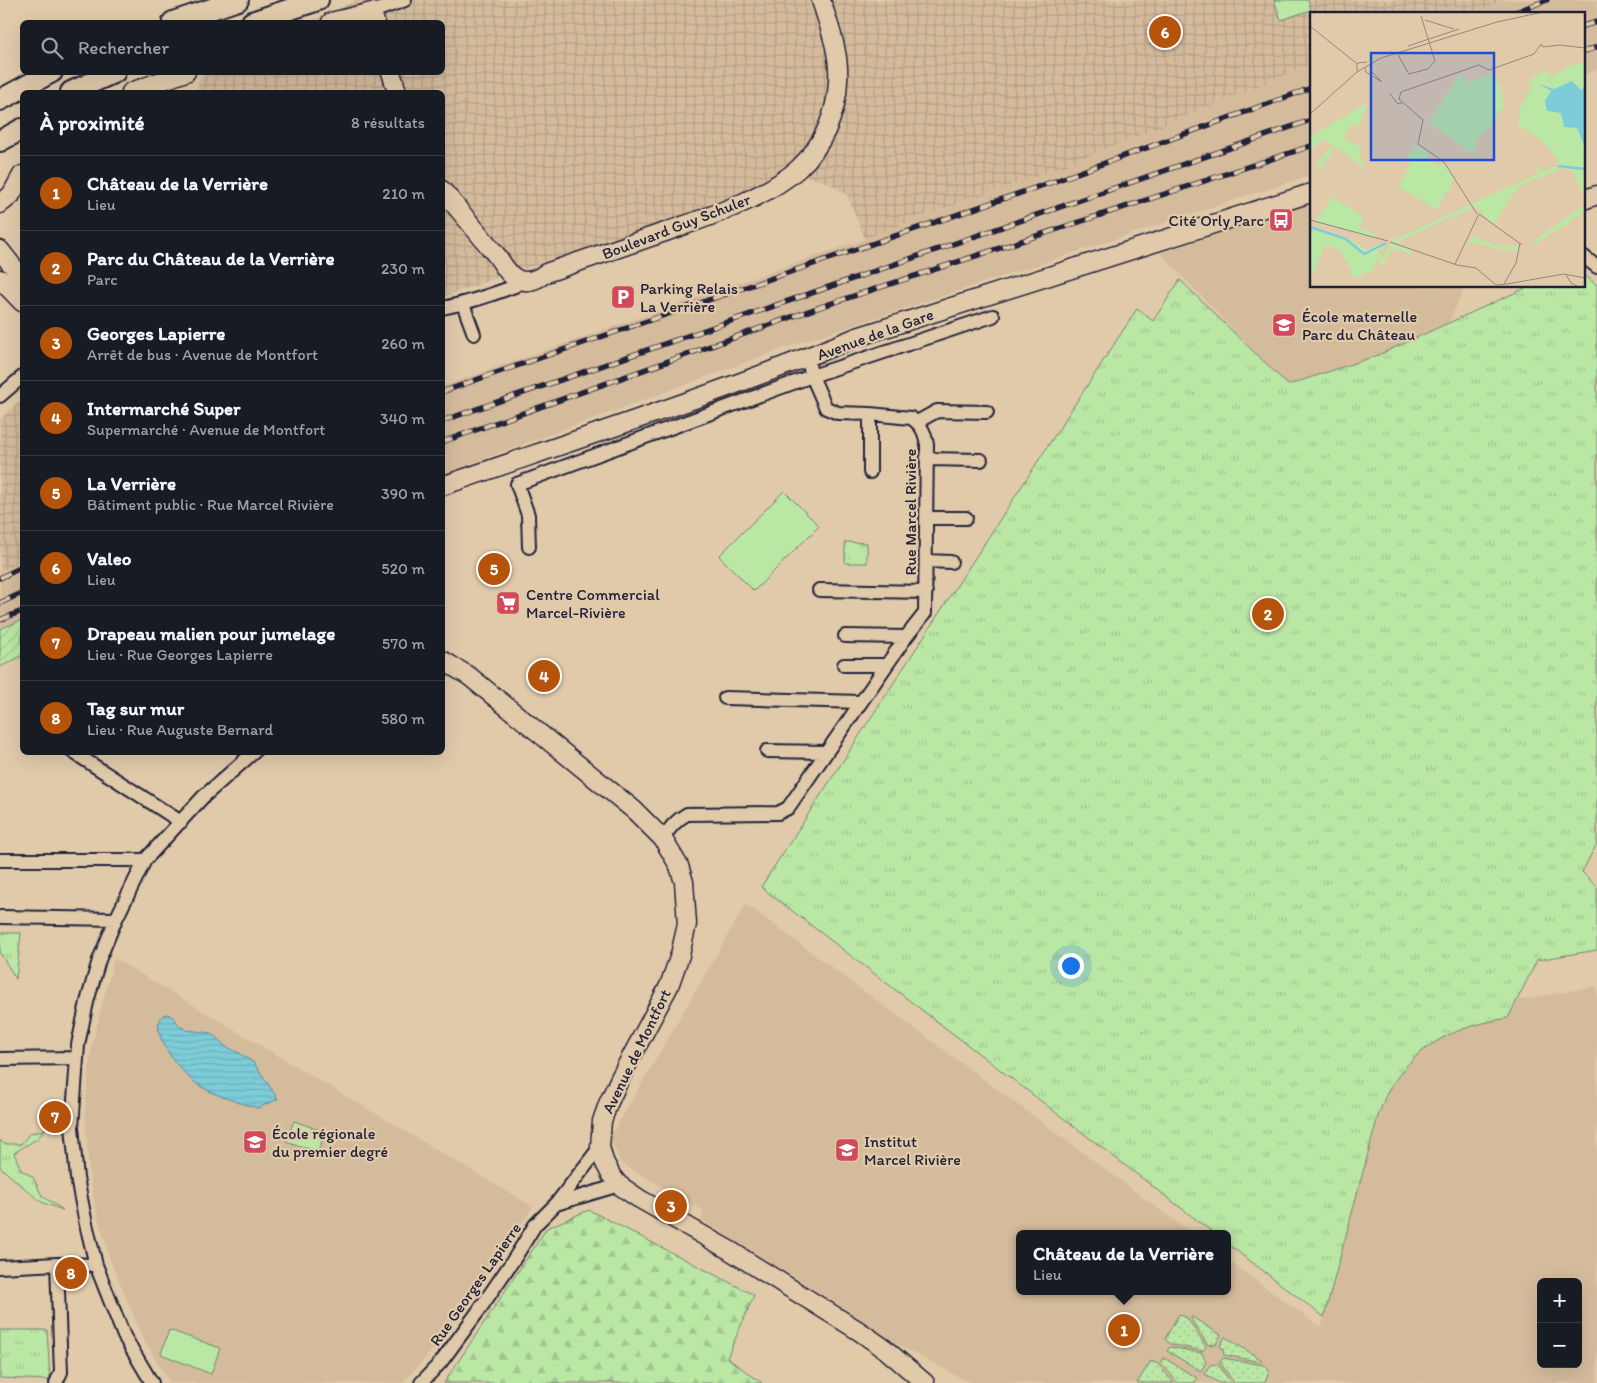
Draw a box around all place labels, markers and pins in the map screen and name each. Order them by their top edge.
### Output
pin: 6 [1149,13,1181,51]
bus stop icon: Cité Orly Parc [1268,207,1294,233]
place label: Cité Orly Parc [1169,211,1264,230]
place label: Parking Relais La Verrière [640,279,738,316]
parking icon: Parking Relais La Verrière [610,284,636,310]
place label: École maternelle Parc du Château [1302,307,1417,344]
school or university icon: École maternelle Parc du Château [1271,312,1297,338]
pin: 5 [478,550,510,588]
place label: Centre Commercial Marcel-Rivière [526,585,660,622]
supermarket icon: Centre Commercial Marcel-Rivière [495,590,521,616]
pin: 2 [1252,595,1284,633]
pin: 4 [528,657,560,695]
pin: 7 [39,1098,71,1136]
place label: École régionale du premier degré [272,1124,388,1161]
school or university icon: École régionale du premier degré [242,1129,268,1155]
place label: Institut Marcel Rivière [864,1132,961,1169]
school or university icon: Institut Marcel Rivière [834,1137,860,1163]
pin: 3 [655,1187,687,1225]
pin: 8 [55,1254,87,1292]
pin: 1 [1108,1311,1140,1349]

